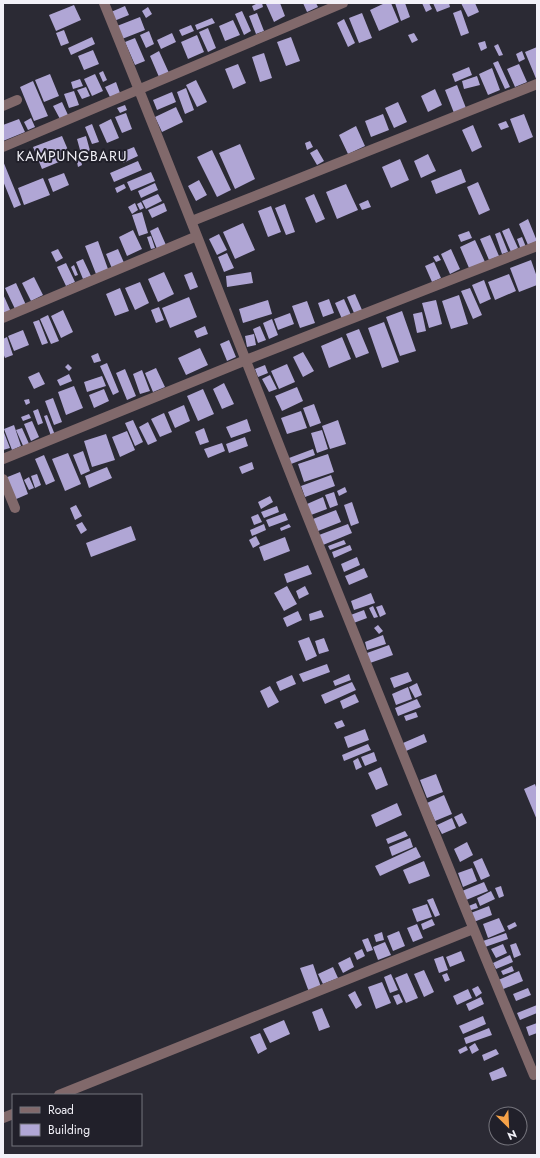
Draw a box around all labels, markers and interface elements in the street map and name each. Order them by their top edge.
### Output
district label: KAMPUNGBARU [16,146,128,166]
legend [12,1094,142,1146]
text: Road [48,1101,74,1119]
north arrow [488,1106,528,1146]
text: Building [48,1121,90,1139]
text: N [505,1126,519,1144]

